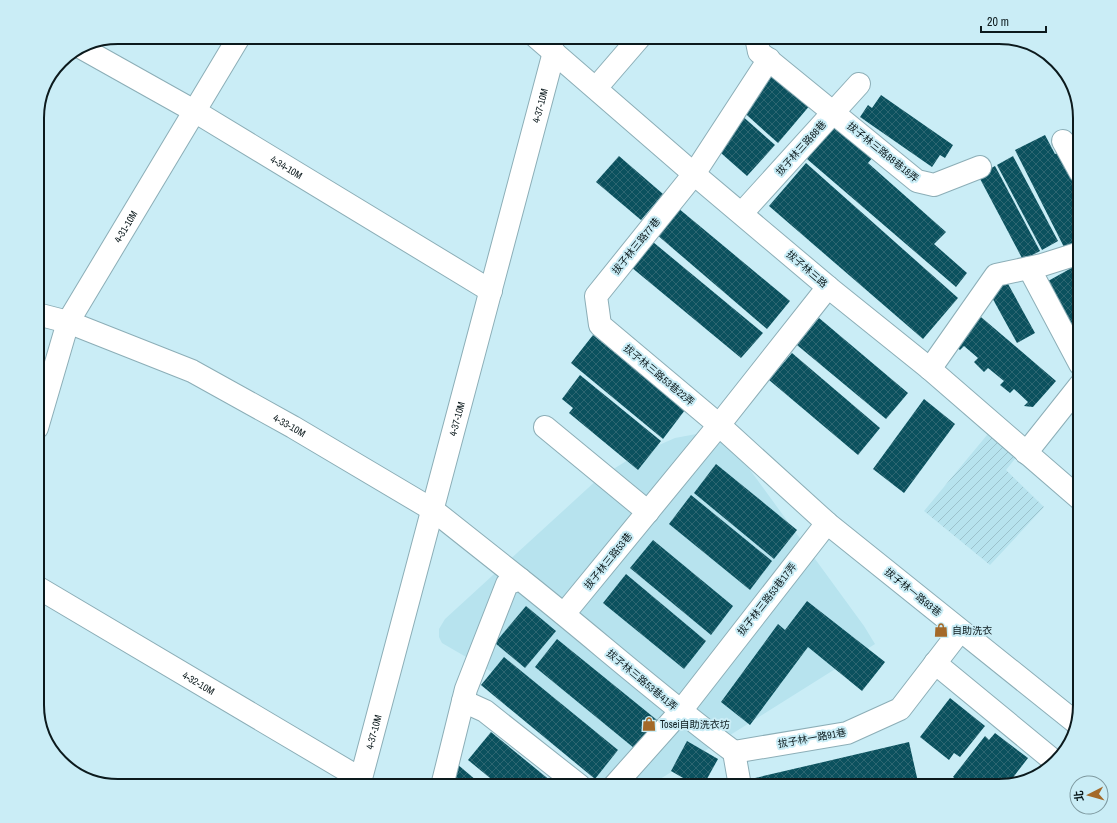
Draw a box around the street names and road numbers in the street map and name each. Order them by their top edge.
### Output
street label: 4-37-10M [529,87,551,124]
street label: 拔子林三路88巷 [773,118,829,178]
street label: 拔子林三路88巷18弄 [845,119,921,185]
street label: 4-34-10M [268,152,305,182]
street label: 4-31-10M [111,208,140,245]
street label: 拔子林三路77巷 [609,215,663,277]
street label: 拔子林三路 [784,248,830,290]
street label: 拔子林三路53巷22弄 [621,342,697,408]
street label: 4-37-10M [446,400,467,437]
street label: 4-33-10M [271,411,308,440]
street label: 拔子林三路53巷 [581,530,635,592]
street label: 拔子林三路53巷17弄 [735,560,799,638]
street label: 拔子林一路93巷 [882,565,944,619]
street label: 拔子林三路53巷41弄 [604,647,680,713]
street label: 4-32-10M [180,668,217,697]
street label: 4-37-10M [363,713,384,751]
street label: 拔子林一路91巷 [777,726,847,750]

